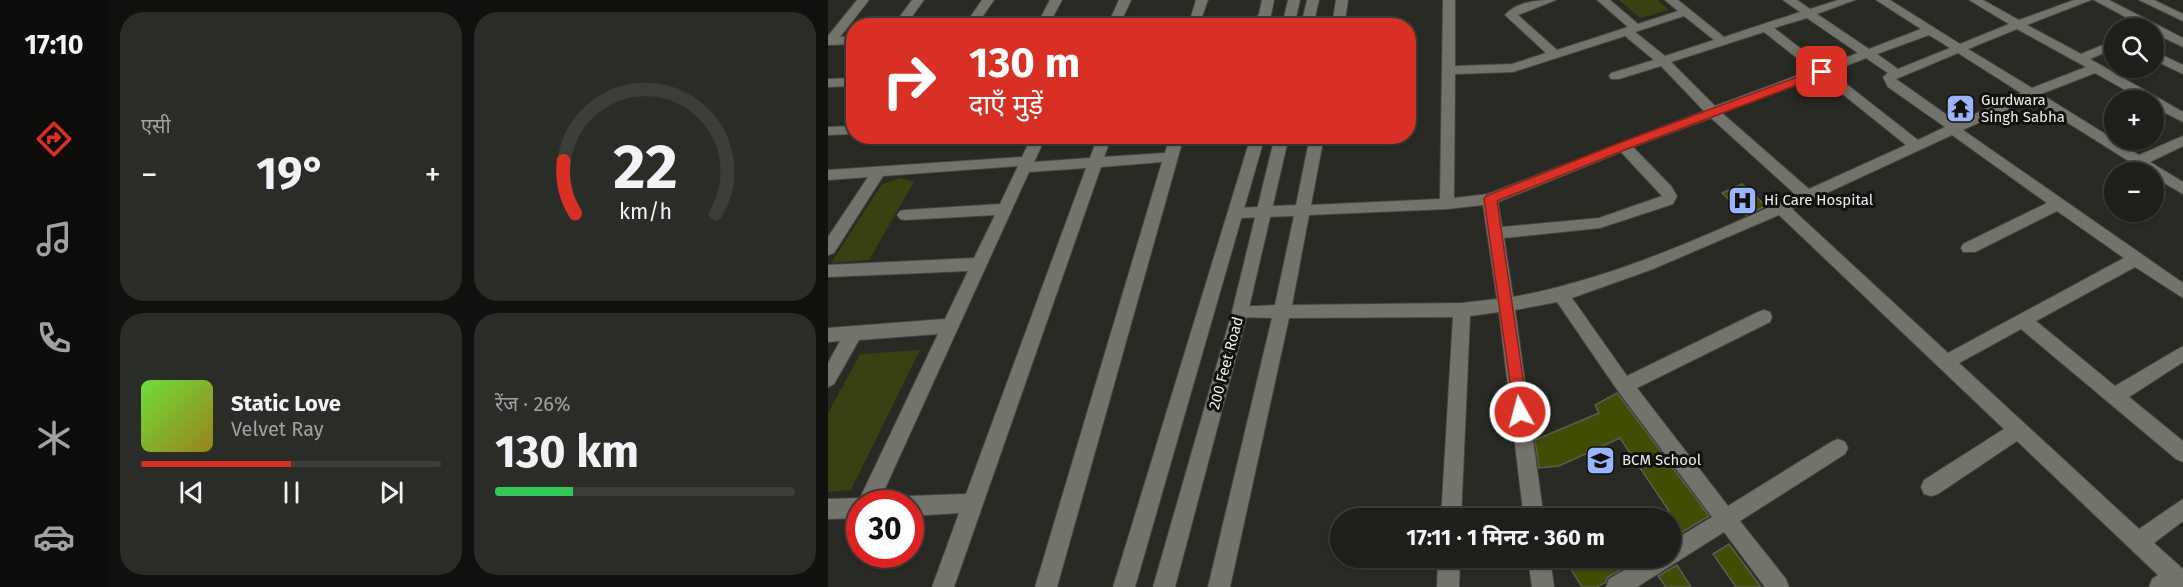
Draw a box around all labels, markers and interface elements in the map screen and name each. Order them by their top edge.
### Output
map controls [2104,18,2164,222]
button: search [2104,18,2164,78]
text: 17:10 [24,29,84,61]
text: 130 m [969,38,1080,88]
icon: right [870,42,948,120]
pin [1796,46,1847,97]
icon: arrive [1805,55,1838,88]
text: दाएँ मुड़ें [969,89,1043,121]
button: + [2104,90,2164,150]
place label: Gurdwara Singh Sabha [1981,91,2065,126]
temple icon: Gurdwara Singh Sabha [1944,93,1976,125]
text: एसी [141,114,171,138]
icon: directions [33,118,75,160]
text: 22 [613,130,677,205]
text: 19° [256,147,326,201]
text: − [141,155,158,195]
text: + [425,155,441,195]
button: − [2104,162,2164,222]
hospital icon: Hi Care Hospital [1727,184,1759,216]
place label: Hi Care Hospital [1764,191,1874,209]
text: km/h [618,199,672,225]
icon: music [33,218,75,260]
street label: 200 Feet Road [1205,315,1247,411]
icon: phone [33,317,75,359]
position arrow [1488,380,1552,444]
text: Static Love [231,390,341,417]
text: रेंज · 26% [495,392,571,416]
icon: climate [33,417,75,459]
text: Velvet Ray [231,417,324,441]
text: 130 km [495,425,639,479]
school or university icon: BCM School [1585,444,1617,476]
place label: BCM School [1622,451,1702,469]
icon: previous [175,476,208,509]
icon: pause [275,476,308,509]
icon: next [375,476,408,509]
speed limit sign: 30 [846,490,924,568]
icon: car [33,516,75,558]
text: 17:11 · 1 मिनट · 360 m [1406,524,1605,551]

